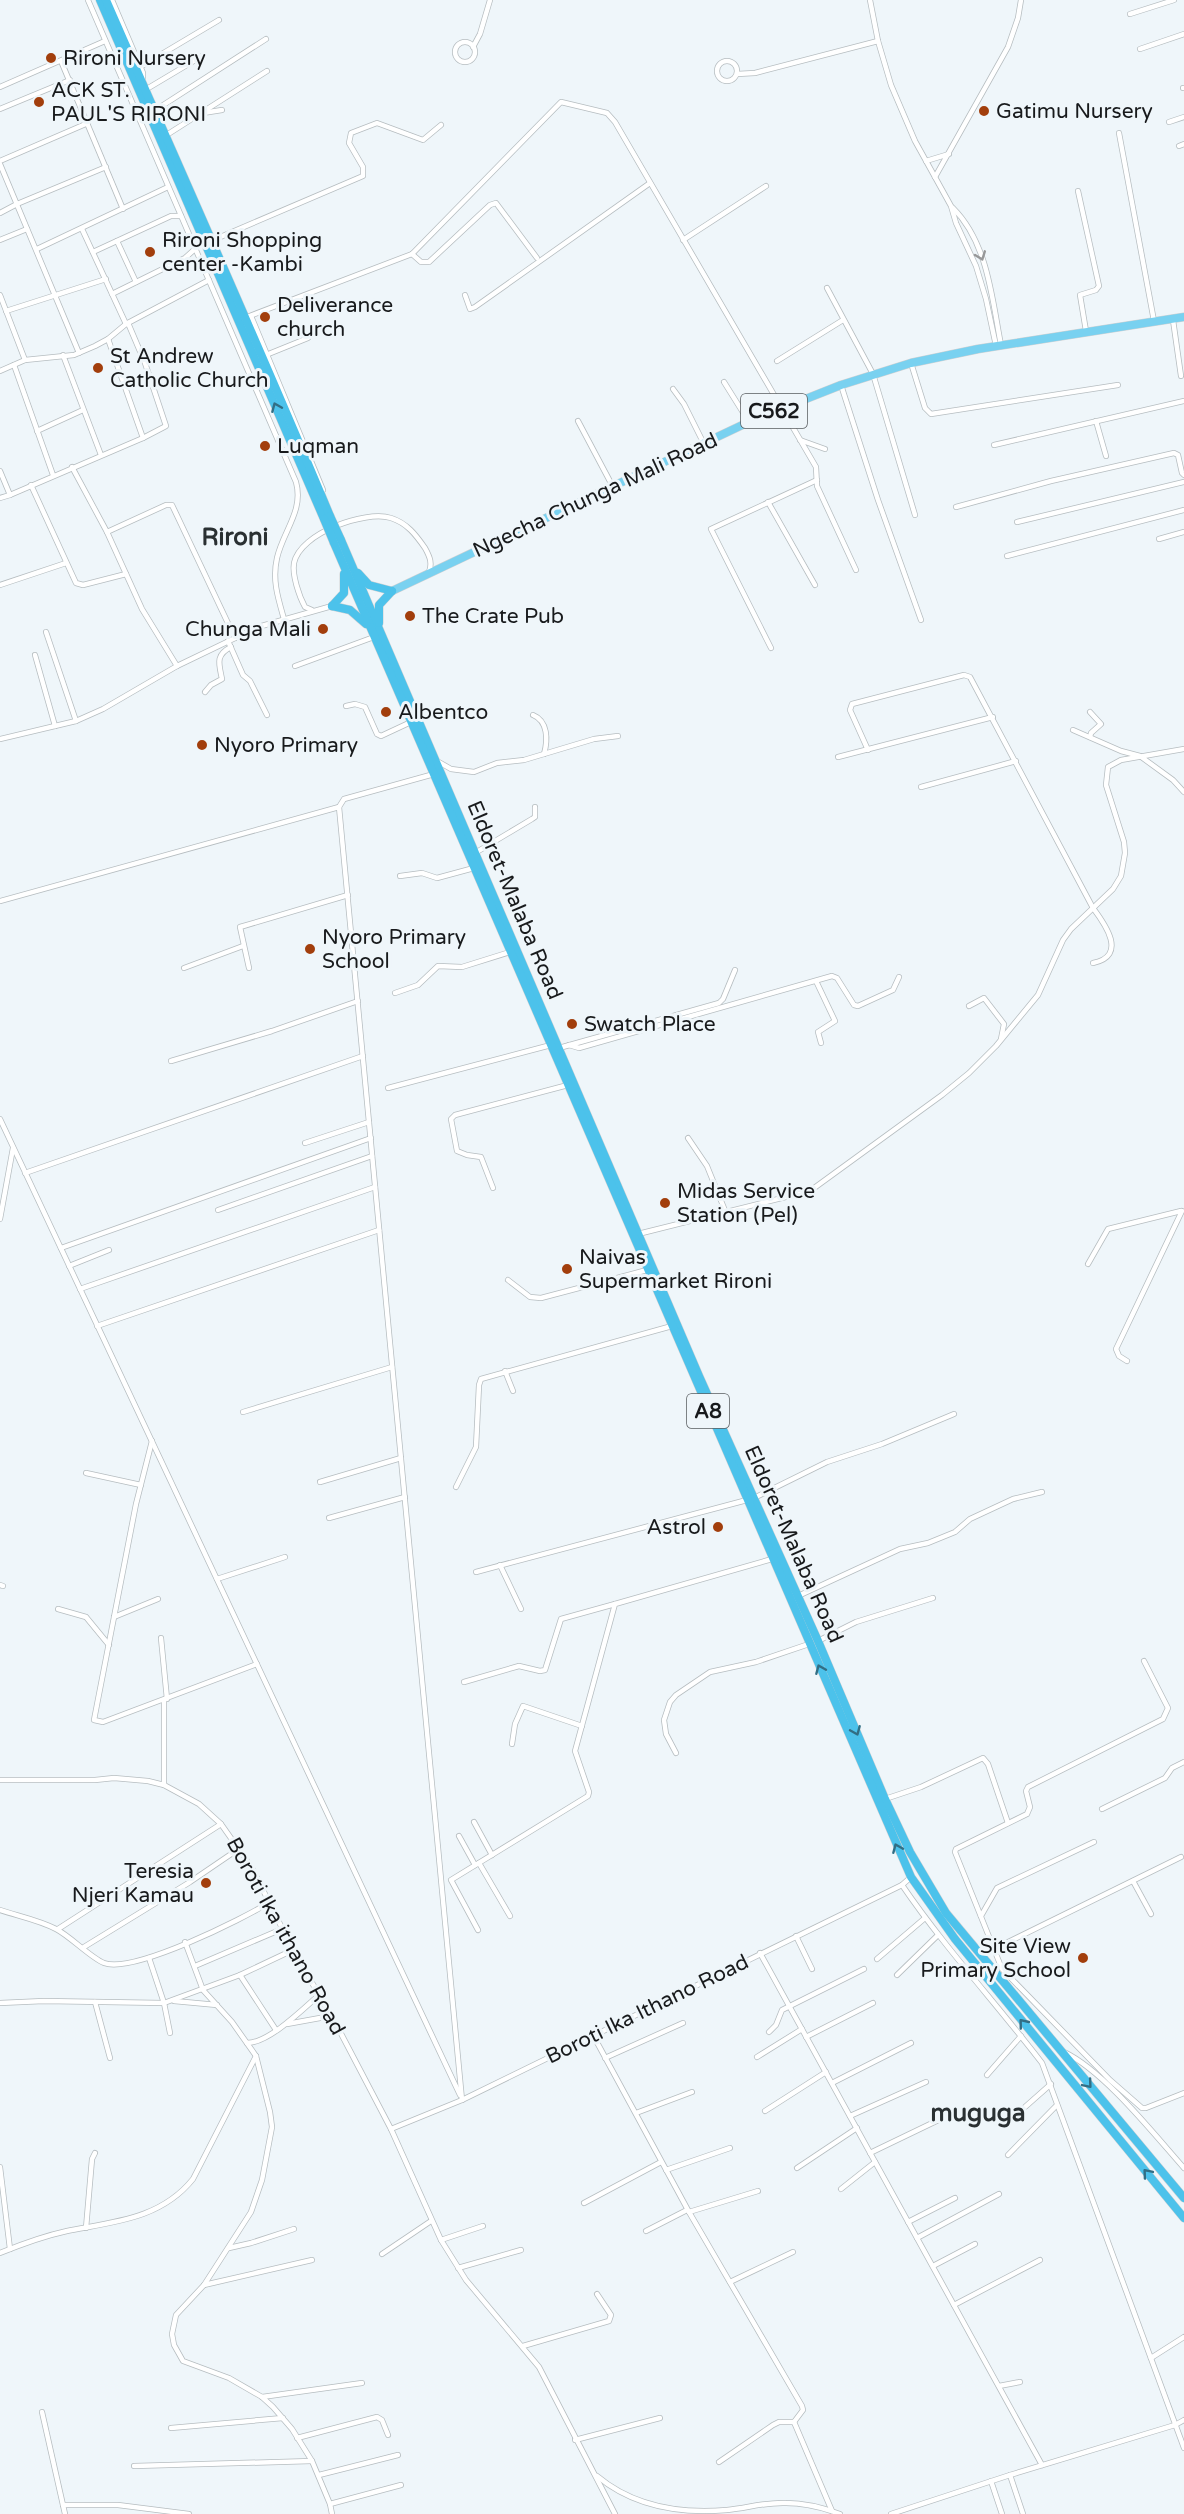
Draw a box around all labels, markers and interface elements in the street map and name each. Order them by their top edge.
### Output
place label: Rironi Nursery [63,46,206,71]
marker: Rironi Nursery [44,51,58,65]
place label: ACK ST. PAUL'S RIRONI [51,78,206,127]
marker: ACK ST. PAUL'S RIRONI [32,95,46,109]
place label: Gatimu Nursery [996,99,1153,124]
marker: Gatimu Nursery [977,104,991,118]
place label: Rironi Shopping center -Kambi [162,228,322,277]
marker: Rironi Shopping center -Kambi [143,245,157,259]
one-way arrow [974,249,986,260]
place label: Deliverance church [277,293,393,342]
marker: Deliverance church [258,310,272,324]
place label: St Andrew Catholic Church [110,344,269,393]
marker: St Andrew Catholic Church [91,361,105,375]
road number: C562 [741,394,807,428]
one-way arrow [271,403,283,414]
street label: Ngecha Chunga Mali Road [469,428,722,563]
place label: Luqman [277,434,359,459]
marker: Luqman [258,439,272,453]
district label: Rironi [201,523,269,552]
place label: The Crate Pub [422,604,564,629]
marker: The Crate Pub [403,609,417,623]
place label: Chunga Mali [185,617,311,642]
marker: Chunga Mali [316,622,330,636]
place label: Albentco [398,700,488,725]
marker: Albentco [379,705,393,719]
place label: Nyoro Primary [214,733,358,758]
marker: Nyoro Primary [195,738,209,752]
street label: Eldoret-Malaba Road [461,797,568,1003]
place label: Nyoro Primary School [322,925,466,974]
marker: Nyoro Primary School [303,942,317,956]
place label: Swatch Place [584,1012,716,1037]
marker: Swatch Place [565,1017,579,1031]
place label: Midas Service Station (Pel) [677,1179,815,1228]
marker: Midas Service Station (Pel) [658,1196,672,1210]
place label: Naivas Supermarket Rironi [579,1245,772,1294]
marker: Naivas Supermarket Rironi [560,1262,574,1276]
road number: A8 [687,1394,729,1428]
street label: Eldoret-Malaba Road [739,1442,848,1647]
place label: Astrol [647,1515,706,1540]
marker: Astrol [711,1520,725,1534]
one-way arrow [815,1664,827,1675]
one-way arrow [849,1725,861,1736]
street label: Boroti Ika ithano Road [221,1833,350,2039]
one-way arrow [892,1844,904,1855]
place label: Teresia Njeri Kamau [72,1859,194,1908]
marker: Teresia Njeri Kamau [199,1876,213,1890]
place label: Site View Primary School [920,1934,1071,1983]
street label: Boroti Ika Ithano Road [542,1949,753,2070]
marker: Site View Primary School [1076,1951,1090,1965]
one-way arrow [1019,2019,1030,2030]
one-way arrow [1081,2078,1092,2089]
district label: muguga [931,2099,1025,2128]
one-way arrow [1143,2169,1154,2180]

